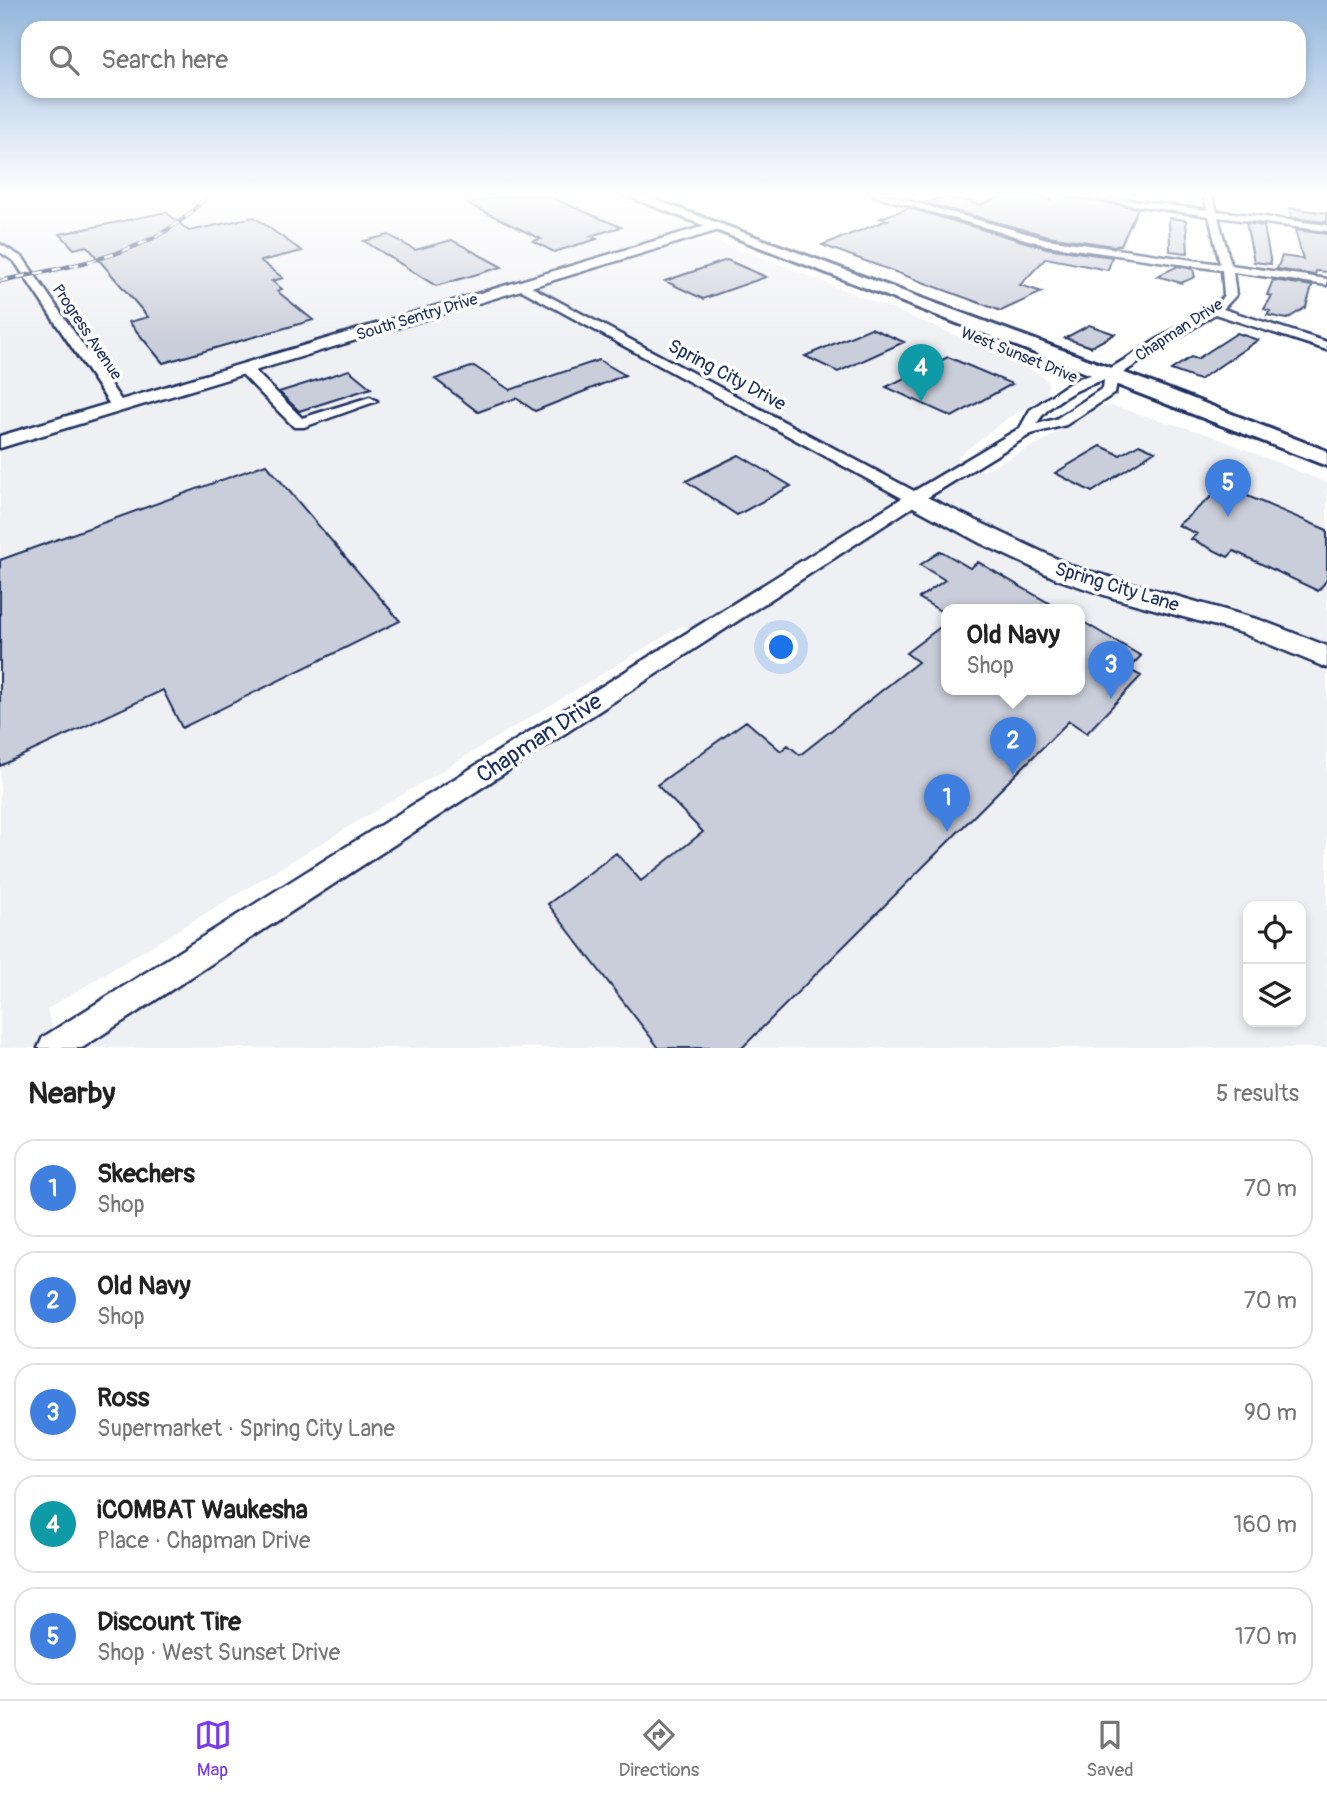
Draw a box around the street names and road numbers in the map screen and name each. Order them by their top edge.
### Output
street label: Progress Avenue [48,280,126,384]
street label: South Sentry Drive [354,289,480,345]
street label: Chapman Drive [1132,294,1227,366]
street label: West Sunset Drive [958,323,1080,388]
street label: Spring City Drive [664,334,791,416]
street label: Spring City Lane [1052,557,1183,617]
street label: Chapman Drive [471,686,608,789]

